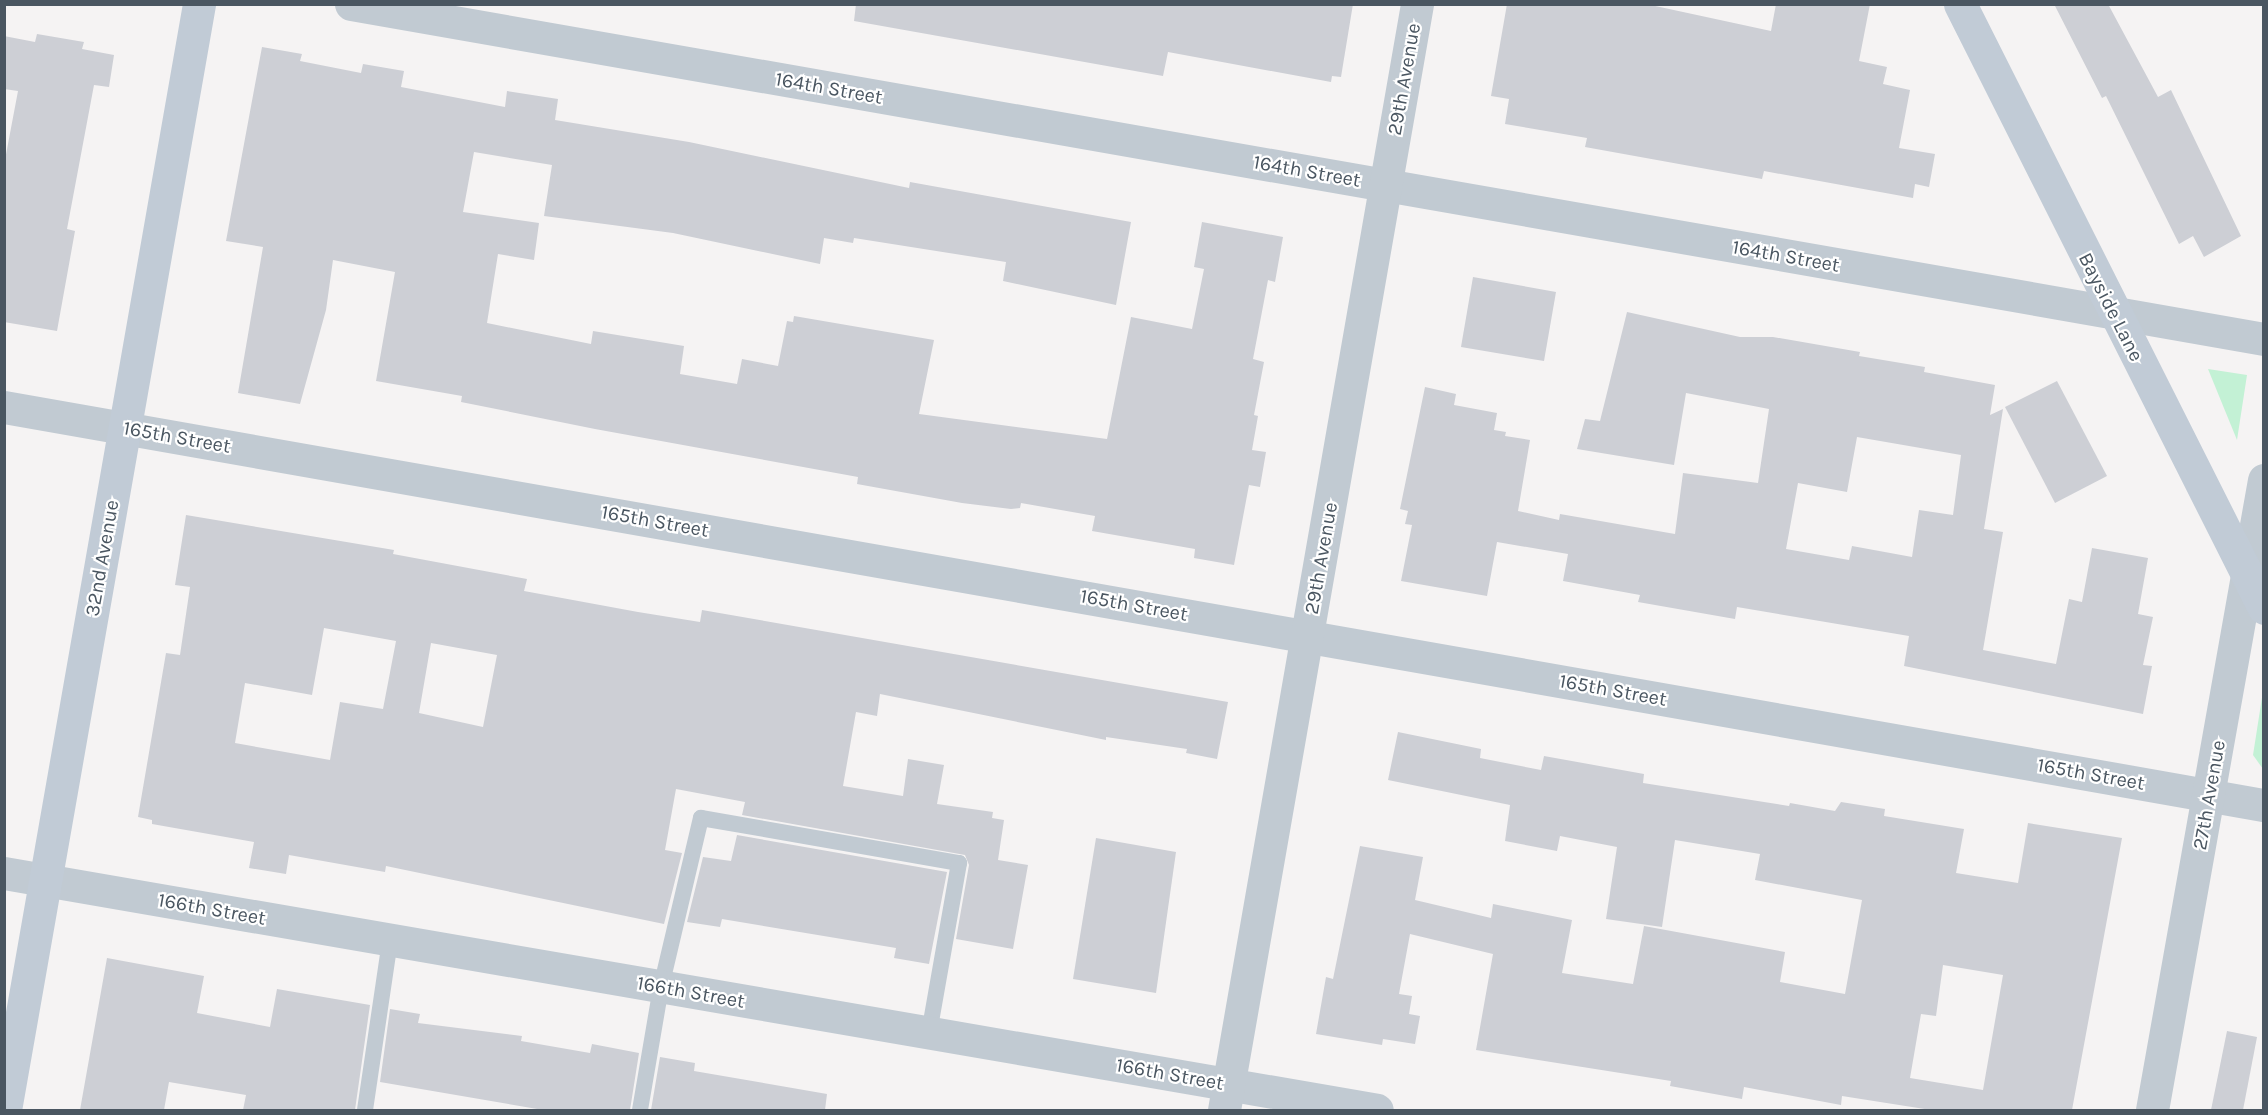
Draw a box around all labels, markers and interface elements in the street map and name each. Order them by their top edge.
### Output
street label: 29th Avenue [1382,21,1426,137]
street label: 164th Street [774,67,884,109]
street label: 164th Street [1252,150,1362,192]
street label: 164th Street [1731,235,1841,277]
street label: Bayside Lane [2073,249,2149,365]
street label: 165th Street [121,416,233,458]
street label: 32nd Avenue [80,498,124,618]
street label: 165th Street [599,500,711,542]
street label: 29th Avenue [1299,500,1343,616]
street label: 165th Street [1078,584,1190,626]
street label: 165th Street [1557,669,1669,711]
street label: 27th Avenue [2188,738,2230,852]
street label: 165th Street [2035,753,2147,795]
street label: 166th Street [156,888,268,930]
street label: 166th Street [635,971,747,1013]
street label: 166th Street [1114,1053,1226,1095]

